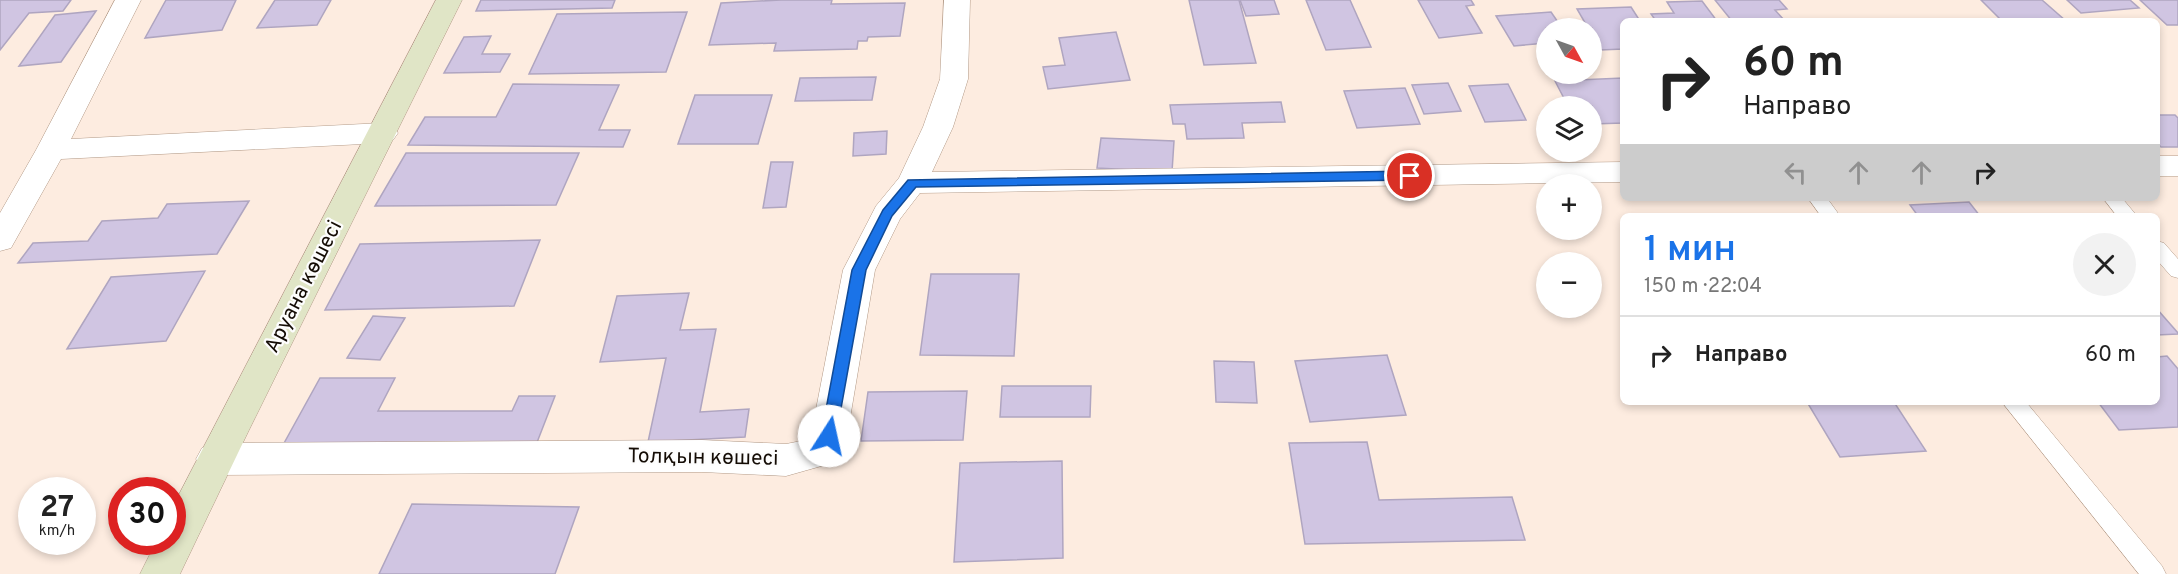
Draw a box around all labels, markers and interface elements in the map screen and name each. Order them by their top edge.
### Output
north arrow [1536,18,1602,84]
map controls [1536,18,1602,318]
text: 60 m [1743,38,1844,91]
icon: right [1644,42,1722,120]
text: Направо [1743,90,1851,124]
button: layers [1536,96,1602,162]
pin [1384,150,1435,201]
icon: left [1779,156,1812,189]
icon: ahead [1842,156,1875,189]
icon: ahead [1905,156,1938,189]
icon: right [1968,156,2001,189]
icon: arrive [1393,159,1426,192]
button: + [1536,174,1602,240]
street label: Аруана көшесі [259,216,349,358]
text: 1 мин [1644,228,1736,274]
button: close [2073,233,2136,296]
button: − [1536,252,1602,318]
text: 150 m · 22:04 [1644,274,1762,300]
icon: right [1644,339,1677,372]
text: Направо [1695,342,1787,369]
text: 60 m [2085,342,2136,369]
position arrow [797,404,861,468]
street label: Толқын көшесі [627,443,779,473]
speed limit sign: 30 [108,477,186,555]
text: 27 [40,490,74,527]
text: km/h [39,522,75,541]

